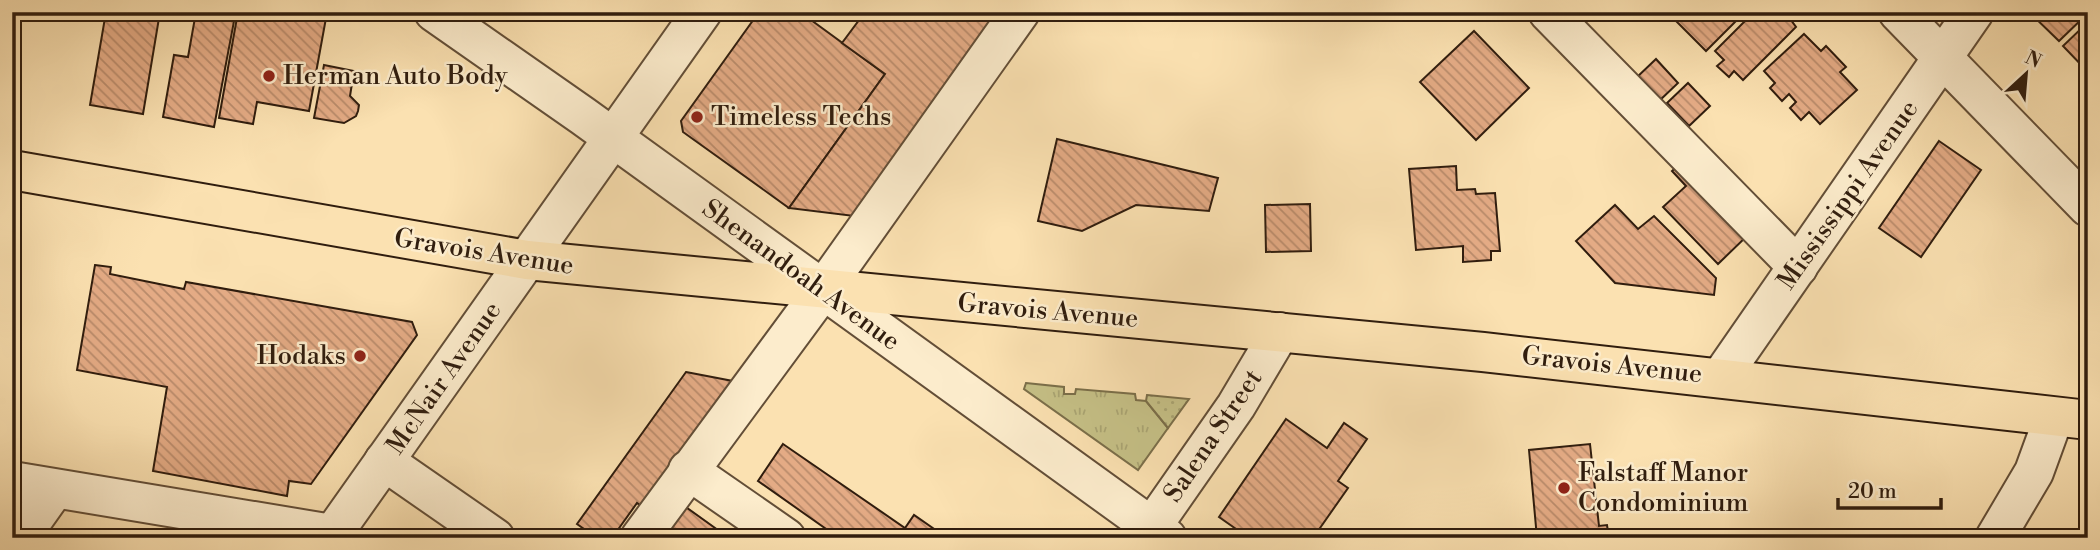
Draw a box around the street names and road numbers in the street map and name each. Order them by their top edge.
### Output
street label: Mississippi Avenue [1771,94,1925,296]
street label: Shenandoah Avenue [696,192,906,358]
street label: Gravois Avenue [392,222,576,282]
street label: Gravois Avenue [956,287,1140,335]
street label: McNair Avenue [380,295,508,461]
street label: Gravois Avenue [1520,340,1704,390]
street label: Salena Street [1157,363,1269,509]

